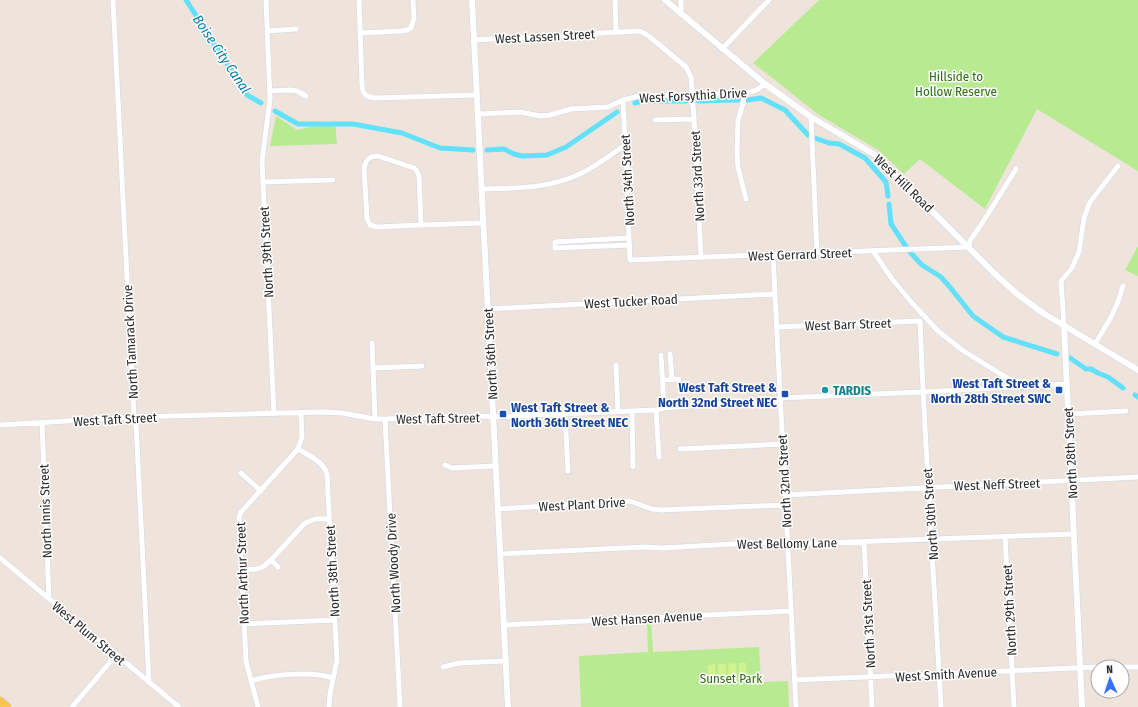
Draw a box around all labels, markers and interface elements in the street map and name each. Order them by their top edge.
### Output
water label: Boise City Canal [189,12,254,97]
street label: West Lassen Street [495,26,596,47]
park label: Hillside to Hollow Reserve [915,69,997,99]
street label: West Forsythia Drive [639,85,747,106]
street label: North 33rd Street [688,129,707,222]
street label: North 34th Street [618,133,637,226]
street label: West Hill Road [871,151,937,215]
street label: North 39th Street [257,205,276,298]
street label: West Gerrard Street [748,245,853,264]
street label: North Tamarack Drive [120,285,141,399]
street label: West Tucker Road [584,292,678,311]
street label: North 36th Street [481,307,500,400]
street label: West Barr Street [805,315,892,334]
place label: West Taft Street & North 28th Street SWC [931,376,1051,406]
place label: West Taft Street & North 32nd Street NEC [658,380,777,410]
place label: TARDIS [833,383,871,398]
marker: TARDIS [820,385,830,395]
marker: West Taft Street & North 28th Street SWC [1054,385,1064,395]
marker: West Taft Street & North 32nd Street NEC [780,389,790,399]
place label: West Taft Street & North 36th Street NEC [511,400,629,430]
street label: North 28th Street [1061,406,1080,499]
marker: West Taft Street & North 36th Street NEC [498,409,508,419]
street label: West Taft Street [73,410,158,429]
street label: West Taft Street [396,410,481,427]
street label: North 32nd Street [775,433,794,528]
street label: North Innis Street [36,463,55,558]
street label: North 30th Street [920,467,941,560]
street label: West Neff Street [954,475,1041,493]
street label: West Plant Drive [538,495,626,514]
street label: North Woody Drive [383,513,404,613]
street label: North Arthur Street [233,521,252,624]
street label: North 38th Street [323,524,342,617]
street label: West Bellomy Lane [737,535,837,552]
street label: North 29th Street [1000,563,1019,656]
street label: North 31st Street [859,578,878,669]
street label: West Plum Street [49,598,129,669]
street label: West Hansen Avenue [591,608,703,629]
north arrow [1090,659,1130,699]
text: N [1106,663,1113,676]
street label: West Smith Avenue [895,664,997,685]
park label: Sunset Park [700,671,763,686]

